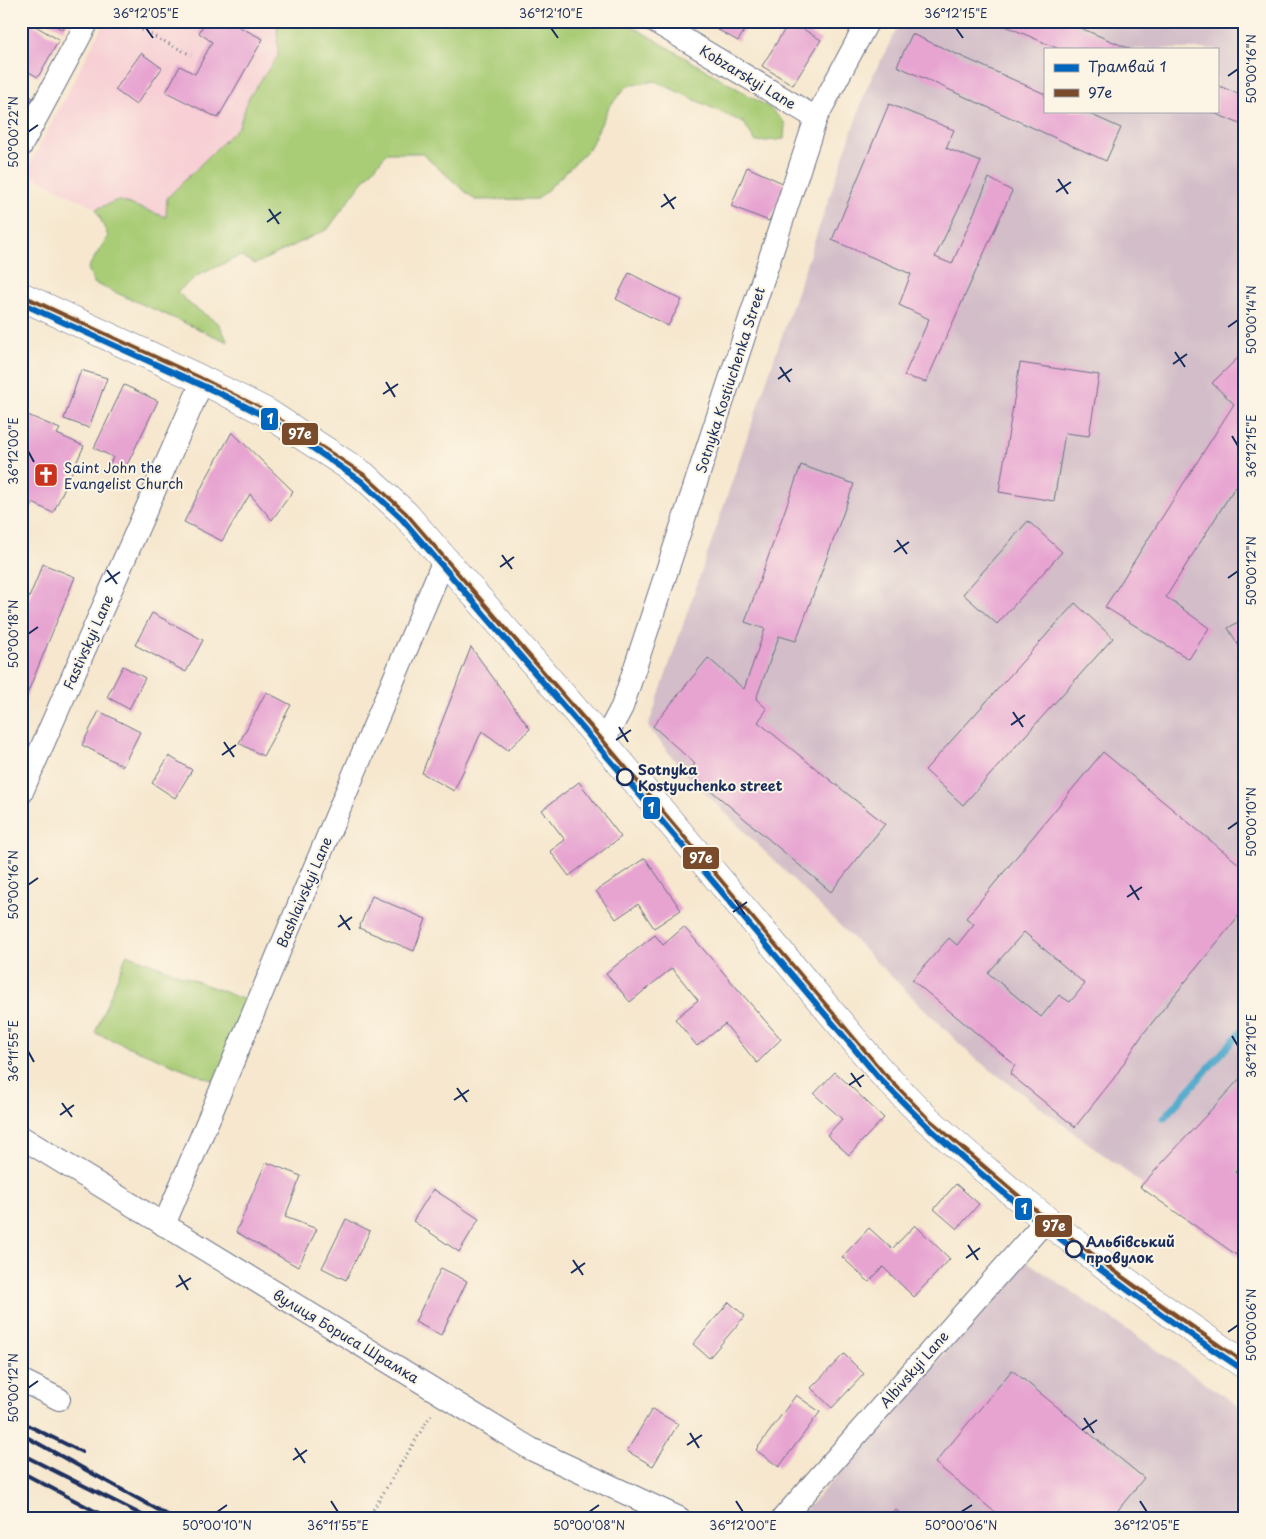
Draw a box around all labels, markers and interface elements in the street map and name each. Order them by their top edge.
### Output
text: 36°12'05"E [113,4,179,22]
text: 36°12'10"E [519,4,583,22]
text: 36°12'15"E [924,4,988,22]
text: 50°00'16"N [1242,34,1260,104]
street label: Kobzarskyi Lane [696,40,800,114]
legend [1044,48,1218,112]
text: Трамвай 1 [1088,54,1167,77]
text: 97е [1088,80,1112,103]
text: 50°00'22"N [4,96,22,168]
street label: Sotnyka Kostiuchenka Street [690,284,770,476]
text: 50°00'14"N [1242,285,1260,355]
line badge: 1 [260,407,279,431]
text: 1 [267,408,274,429]
text: 36°12'15"E [1242,414,1260,478]
text: 36°12'00"E [4,417,22,485]
line badge: 97е [281,422,319,446]
text: 97е [288,423,312,444]
place label: Saint John the Evangelist Church [64,457,183,494]
church icon: Saint John the Evangelist Church [33,462,59,488]
text: 50°00'12"N [1242,536,1260,606]
street label: Fastivskyi Lane [58,591,118,693]
text: 50°00'18"N [4,600,22,668]
place label: Sotnyka Kostyuchenko street [638,759,783,796]
marker: Sotnyka Kostyuchenko street [616,768,634,786]
text: 50°00'10"N [1242,787,1260,857]
line badge: 1 [642,796,661,820]
text: 1 [648,797,655,818]
street label: Bashlaivskyi Lane [271,833,337,951]
line badge: 97е [682,846,720,870]
text: 97е [689,847,713,868]
text: 50°00'16"N [4,850,22,920]
text: 36°12'10"E [1242,1014,1260,1078]
text: 36°11'55"E [4,1020,22,1082]
line badge: 1 [1014,1197,1033,1221]
text: 1 [1021,1198,1028,1219]
line badge: 97е [1034,1214,1073,1238]
text: 97е [1042,1215,1066,1236]
place label: Альбівський провулок [1086,1231,1175,1268]
marker: Альбівський провулок [1065,1240,1083,1258]
street label: вулиця Бориса Шрамка [269,1284,423,1388]
text: 50°00'06"N [1242,1289,1260,1361]
street label: Albivskyi Lane [874,1326,954,1412]
text: 50°00'12"N [4,1353,22,1423]
text: 50°00'10"N [182,1516,252,1534]
text: 36°11'55"E [307,1516,369,1534]
text: 50°00'08"N [553,1516,625,1534]
text: 36°12'00"E [709,1516,777,1534]
text: 50°00'06"N [925,1516,997,1534]
text: 36°12'05"E [1114,1516,1180,1534]

